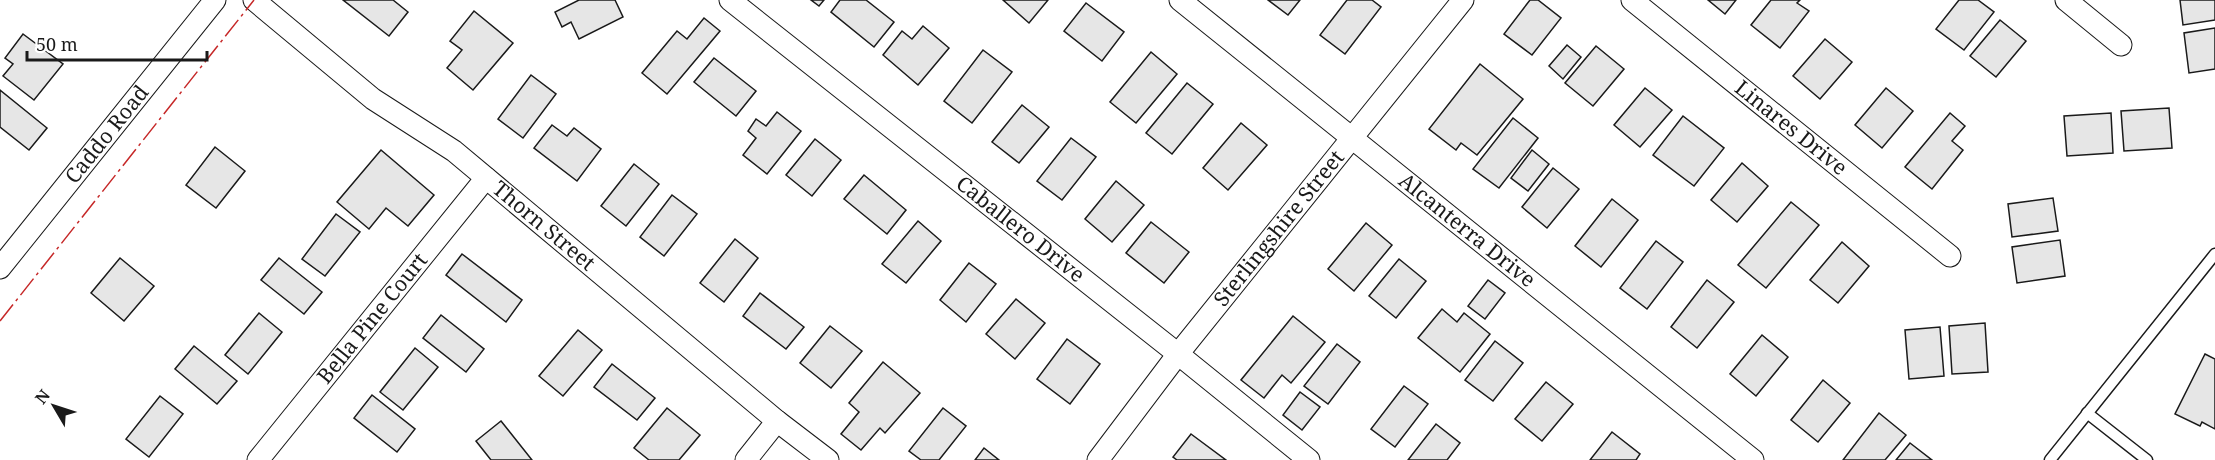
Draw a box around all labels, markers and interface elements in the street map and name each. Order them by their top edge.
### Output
scale bar [27,24,207,62]
text: 50 m [36,32,78,56]
street label: Linares Drive [1730,73,1854,181]
street label: Caddo Road [58,79,154,189]
street label: Sterlingshire Street [1207,144,1350,312]
street label: Alcanterra Drive [1393,166,1542,293]
street label: Caballero Drive [951,169,1091,288]
street label: Thorn Street [487,174,602,276]
street label: Bella Pine Court [310,247,433,389]
north arrow [24,376,84,436]
text: N [30,384,55,408]

